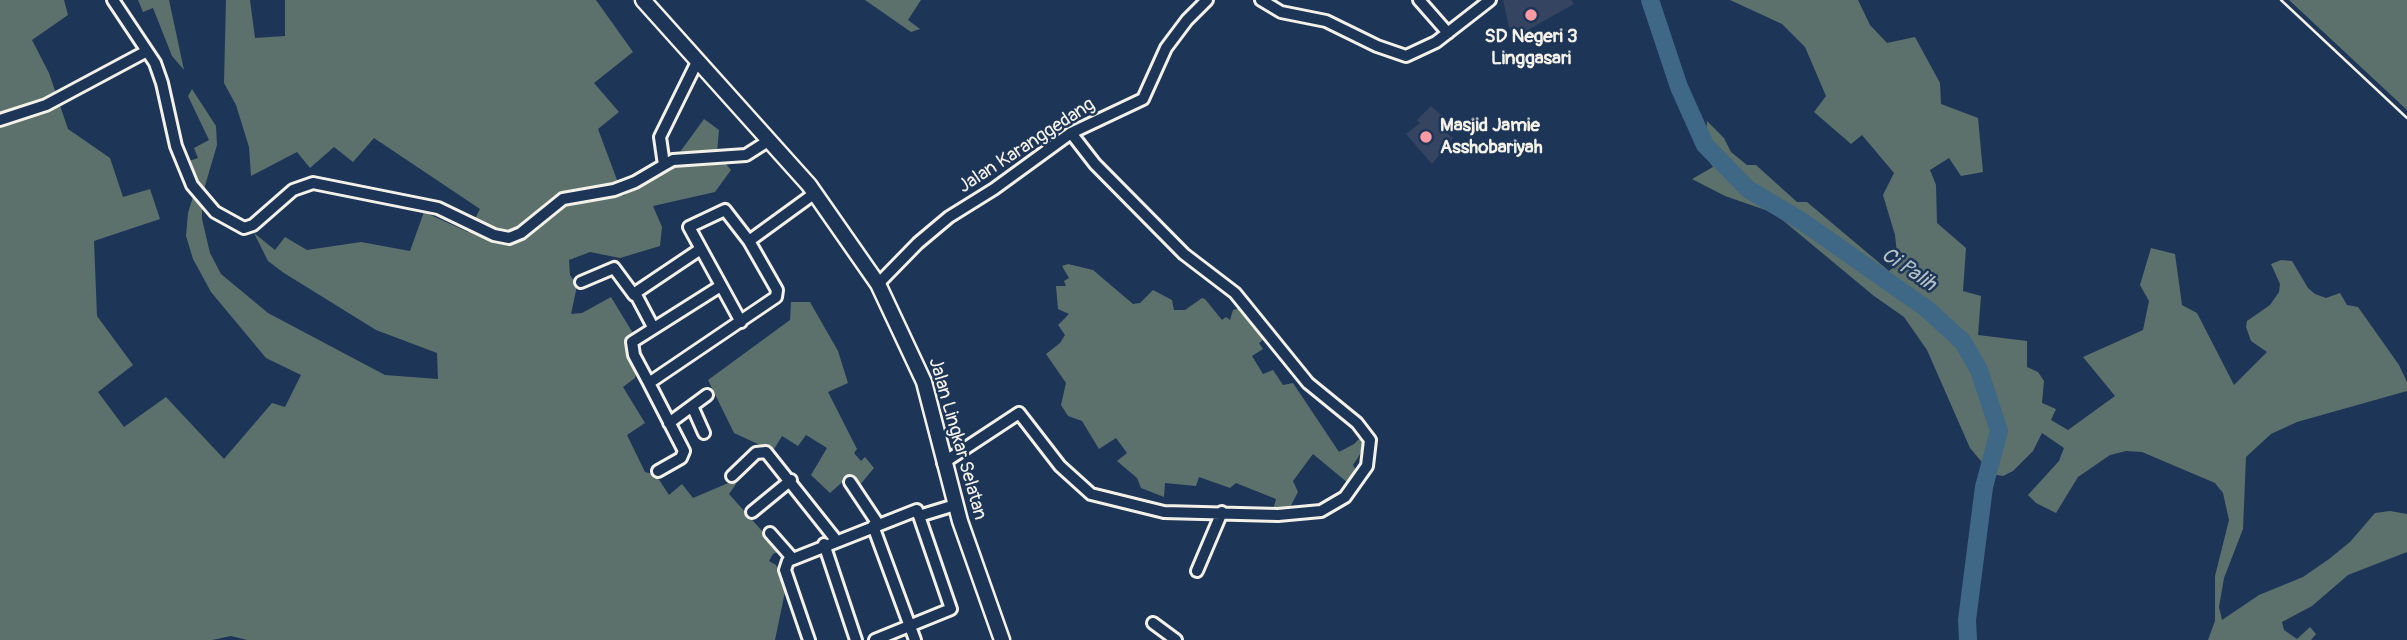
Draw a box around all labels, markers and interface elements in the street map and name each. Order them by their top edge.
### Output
marker: SD Negeri 3 Linggasari [1523,7,1539,23]
place label: SD Negeri 3 Linggasari [1484,26,1578,70]
street label: Jalan Karanggedang [955,93,1099,199]
place label: Masjid Jamie Asshobariyah [1440,115,1543,159]
marker: Masjid Jamie Asshobariyah [1418,129,1434,145]
water label: Ci Palih [1876,243,1940,297]
street label: Jalan Lingkar Selatan [923,355,991,523]

